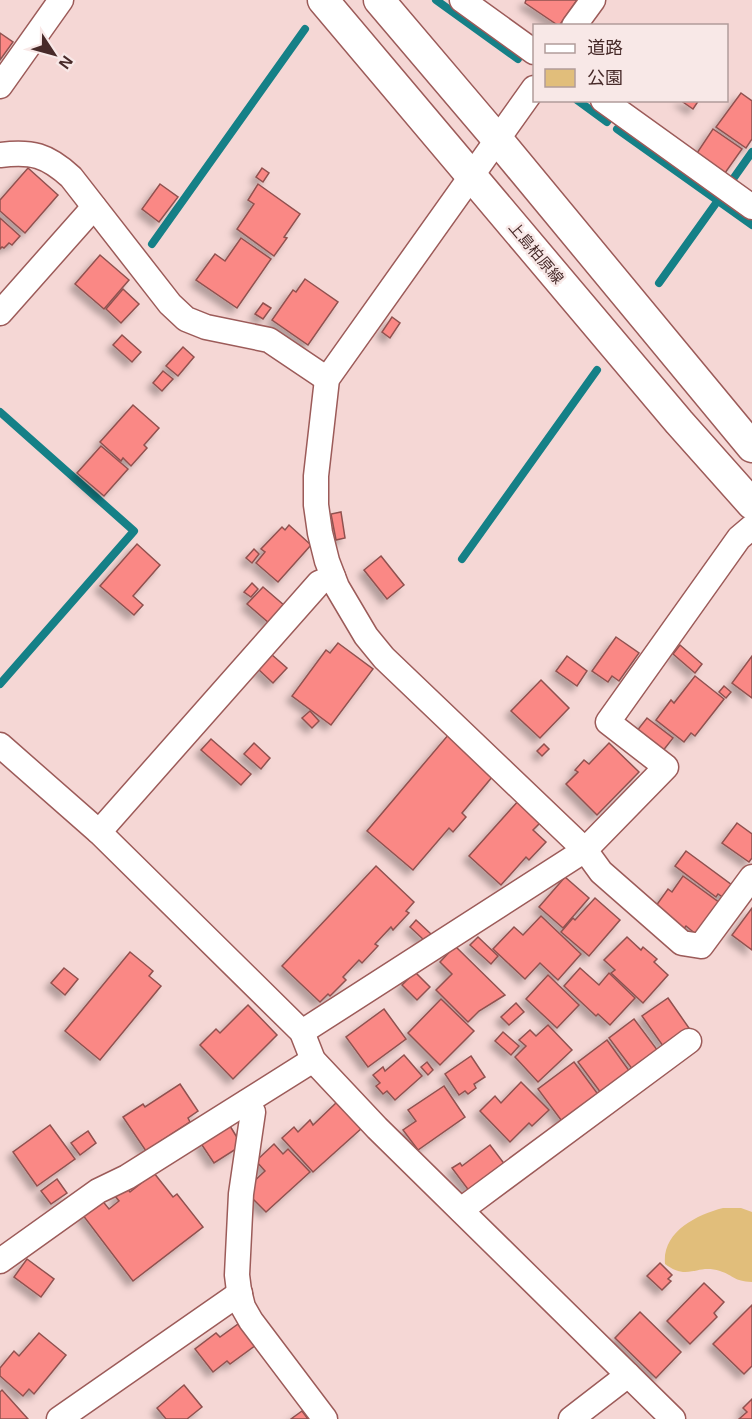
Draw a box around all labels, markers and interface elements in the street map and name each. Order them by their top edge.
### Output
north arrow [24,24,84,84]
legend [533,24,728,102]
text: 道路 [587,38,623,58]
text: N [55,53,76,72]
text: 公園 [587,68,623,88]
street label: 上島柏原線 [506,218,567,287]

